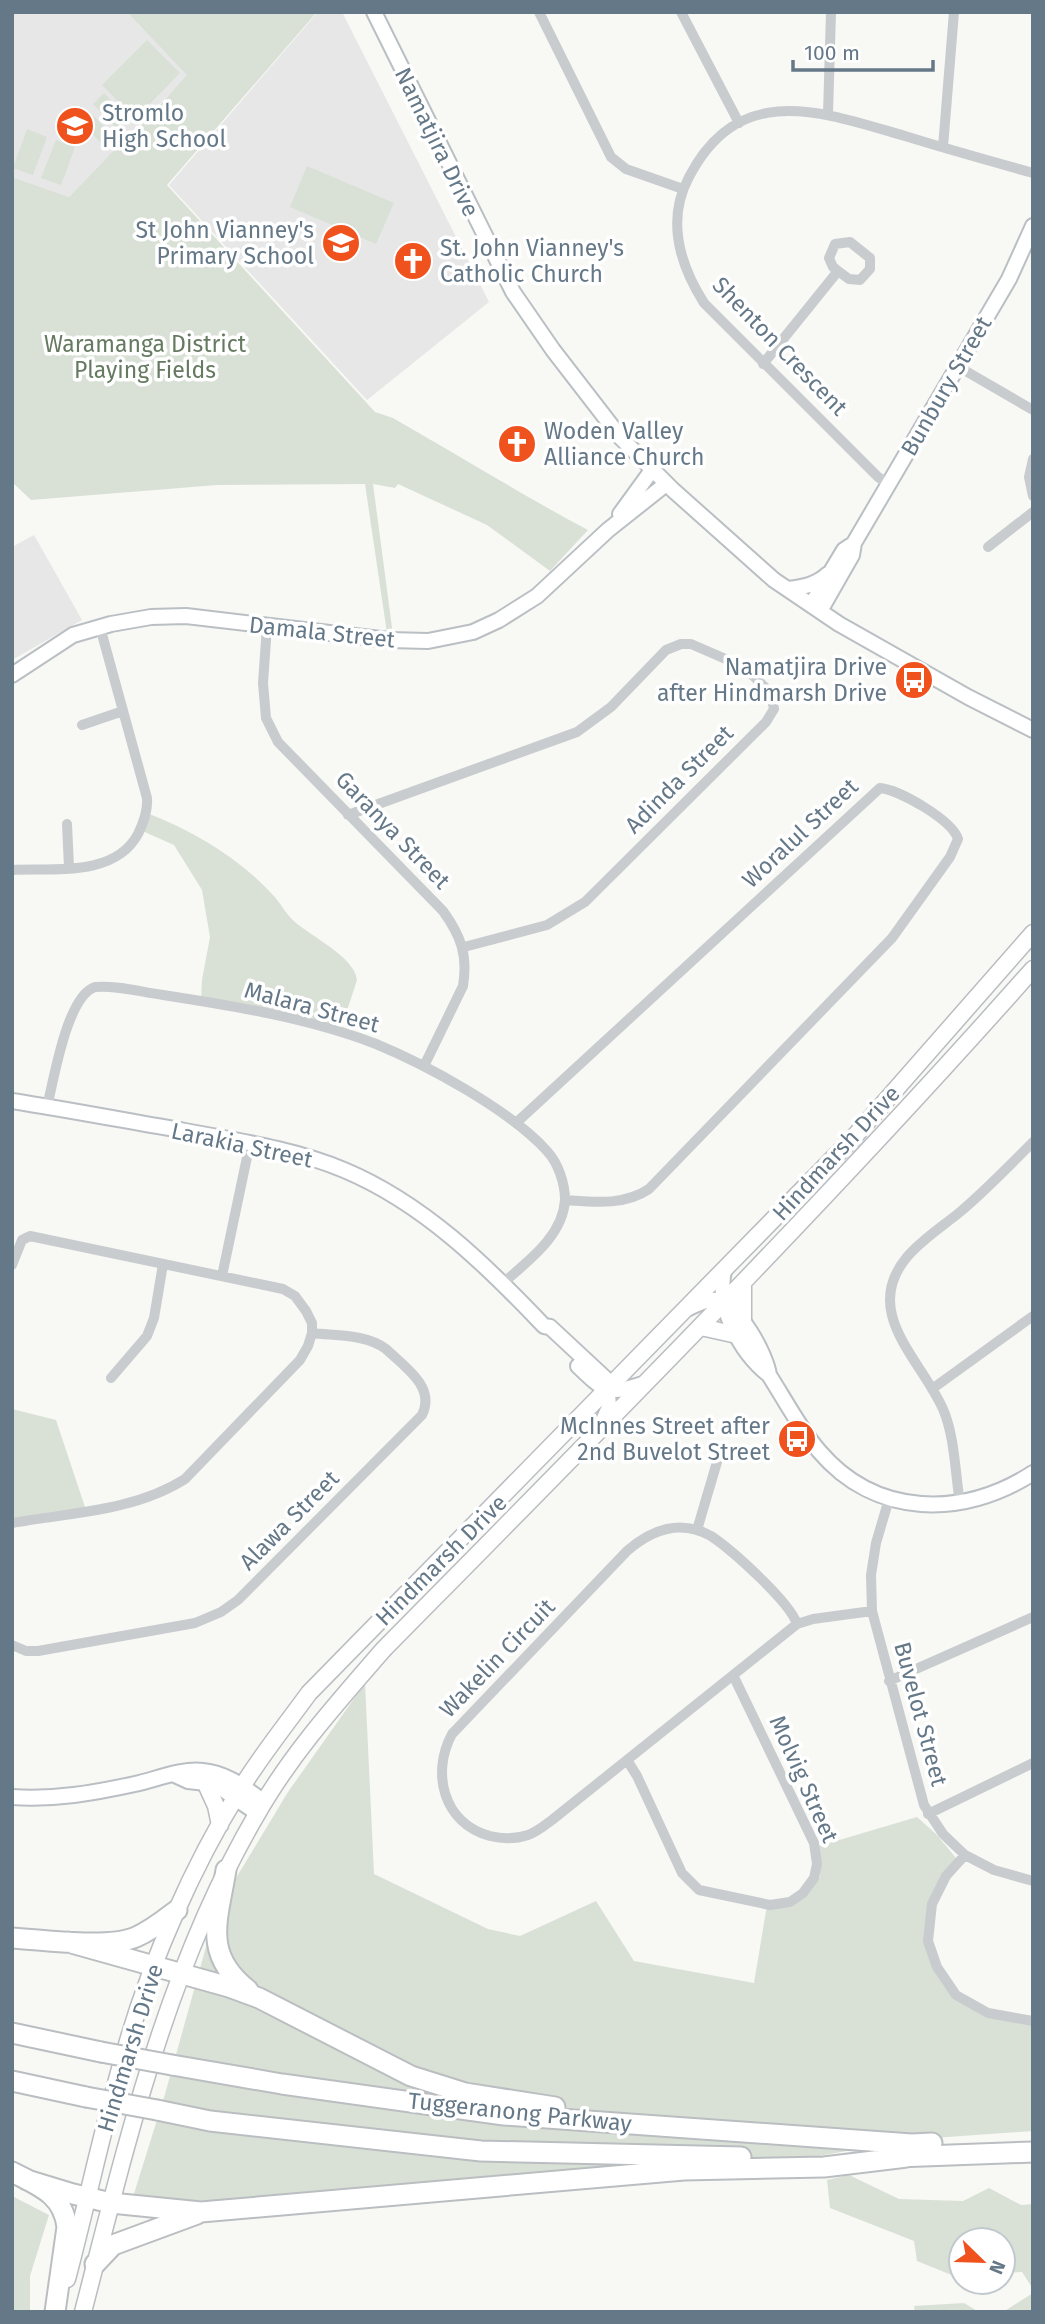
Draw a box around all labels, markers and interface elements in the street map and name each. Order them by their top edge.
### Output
scale bar [793,28,933,72]
text: 100 m [804,40,860,66]
street label: Namatjira Drive [389,63,485,221]
place label: Stromlo High School [102,99,227,153]
school or university icon: Stromlo High School [54,105,96,147]
place label: St John Vianney's Primary School [136,216,314,270]
school or university icon: St John Vianney's Primary School [320,222,362,264]
place label: St. John Vianney's Catholic Church [440,234,624,288]
church icon: St. John Vianney's Catholic Church [392,240,434,282]
street label: Shenton Crescent [707,271,854,422]
street label: Bunbury Street [895,311,998,461]
park label: Waramanga District Playing Fields [44,330,247,384]
place label: Woden Valley Alliance Church [544,417,704,471]
church icon: Woden Valley Alliance Church [496,423,538,465]
street label: Damala Street [248,610,397,654]
place label: Namatjira Drive after Hindmarsh Drive [657,653,887,707]
bus stop icon: Namatjira Drive after Hindmarsh Drive [893,659,935,701]
street label: Adinda Street [619,719,739,839]
street label: Garanya Street [330,765,457,895]
street label: Woralul Street [736,772,864,894]
street label: Malara Street [242,976,383,1039]
street label: Hindmarsh Drive [766,1080,906,1226]
street label: Larakia Street [169,1116,316,1174]
place label: McInnes Street after 2nd Buvelot Street [560,1412,771,1466]
bus stop icon: McInnes Street after 2nd Buvelot Street [776,1418,818,1460]
street label: Alawa Street [233,1464,345,1576]
street label: Hindmarsh Drive [369,1488,513,1632]
street label: Wakelin Circuit [433,1592,561,1723]
street label: Buvelot Street [888,1639,954,1790]
street label: Molvig Street [764,1711,845,1847]
street label: Hindmarsh Drive [91,1961,169,2135]
street label: Tuggeranong Parkway [407,2086,634,2138]
north arrow [947,2226,1017,2296]
text: N [984,2257,1010,2278]

